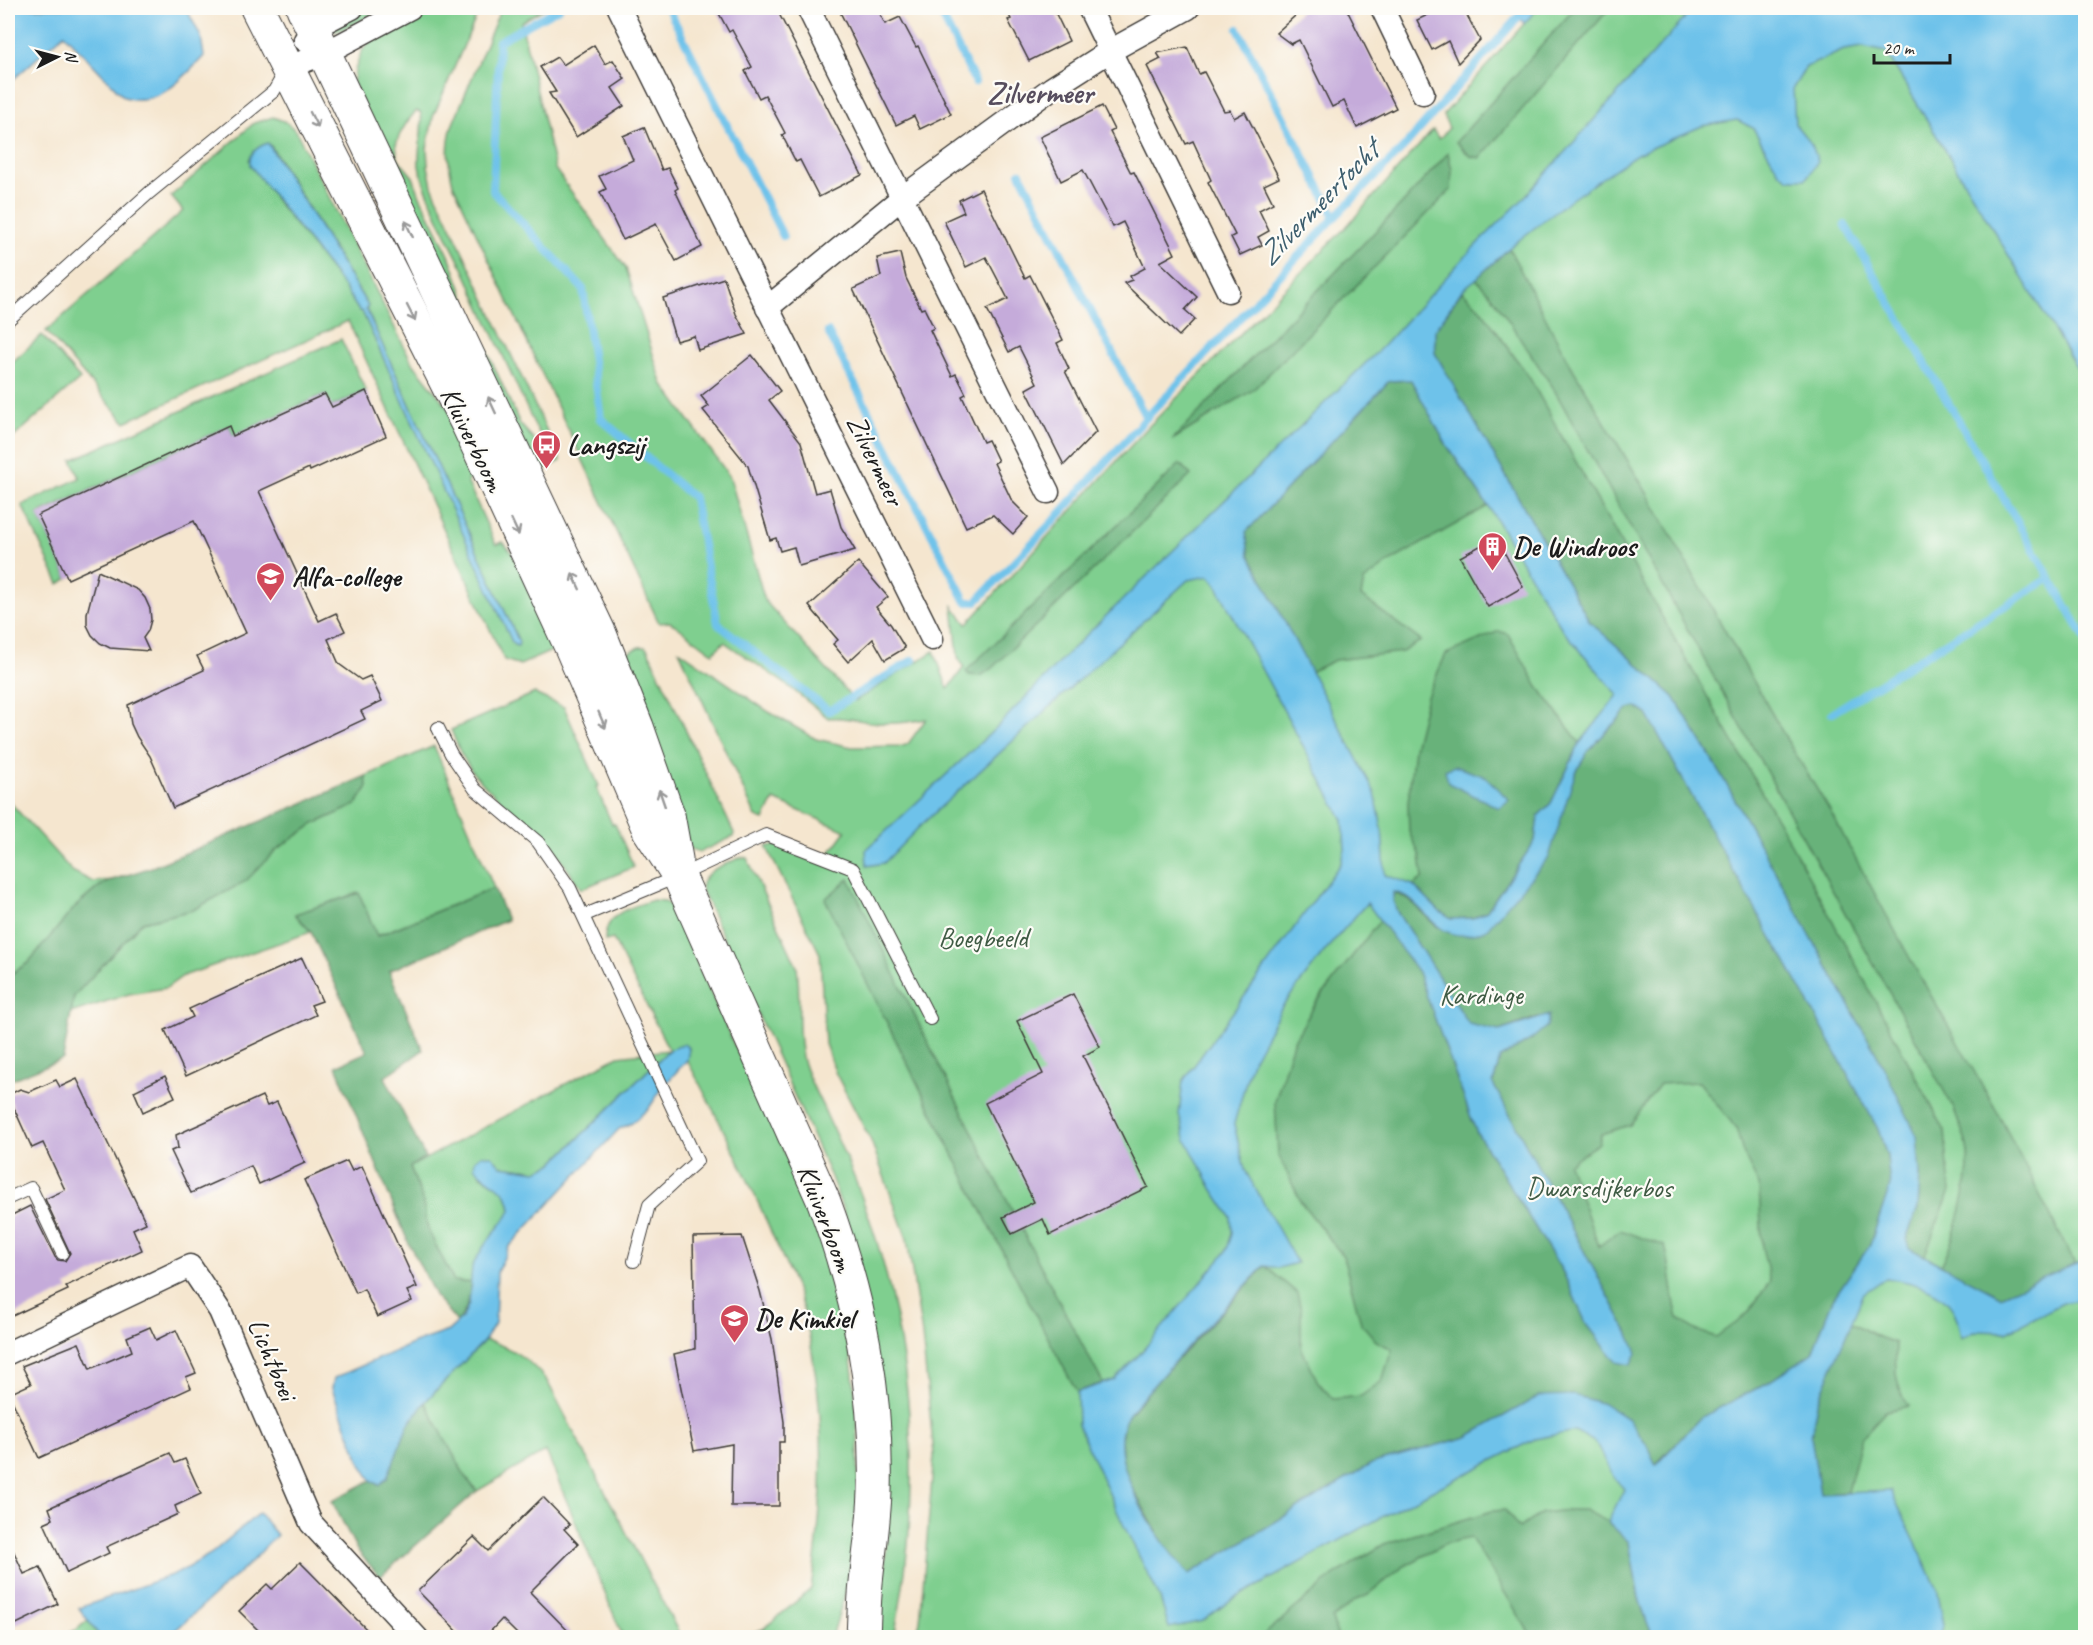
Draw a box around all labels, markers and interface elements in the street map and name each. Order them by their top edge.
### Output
north arrow [27,27,87,87]
scale bar [1874,27,1950,65]
text: 20 m [1883,37,1916,59]
text: N [60,50,82,65]
district label: Zilvermeer [987,74,1096,112]
one-way arrow [308,111,320,129]
water label: Zilvermeertocht [1249,128,1392,273]
one-way arrow [402,220,414,238]
one-way arrow [405,304,417,322]
street label: Kluiverboom [433,381,514,499]
one-way arrow [486,396,498,414]
street label: Zilvermeer [839,409,914,513]
place label: Langszij [567,427,649,462]
bus stop icon: Langszij [530,428,562,470]
one-way arrow [509,517,521,535]
place label: De Windroos [1513,529,1639,564]
building icon: De Windroos [1476,530,1508,572]
place label: Alfa-college [292,559,403,594]
school or university icon: Alfa-college [255,560,287,602]
one-way arrow [569,573,581,591]
one-way arrow [597,711,608,729]
one-way arrow [656,789,667,808]
park label: Boegbeeld [938,920,1032,955]
park label: Kardinge [1439,977,1524,1012]
street label: Kluiverboom [790,1159,863,1278]
park label: Dwarsdijkerbos [1526,1170,1674,1205]
place label: De Kimkiel [755,1301,859,1336]
school or university icon: De Kimkiel [718,1302,750,1344]
street label: Lichtboei [240,1313,307,1409]

